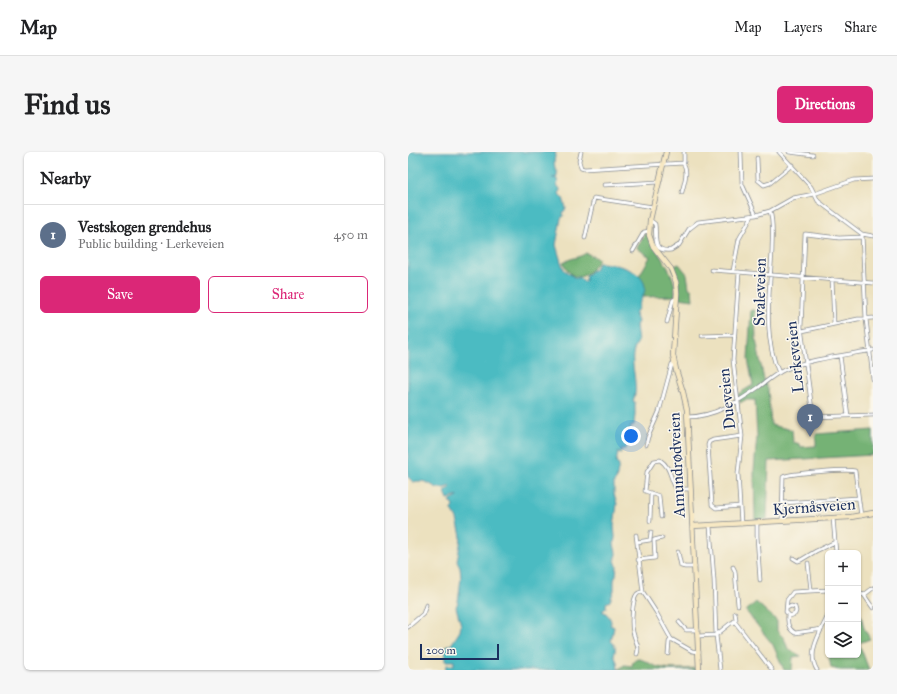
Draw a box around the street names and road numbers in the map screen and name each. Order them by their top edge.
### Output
street label: Svaleveien [749,257,770,326]
street label: Lerkeveien [781,320,808,394]
street label: Dueveien [714,367,739,431]
street label: Amundrødveien [664,412,689,519]
street label: Kjernåsveien [772,494,856,519]

